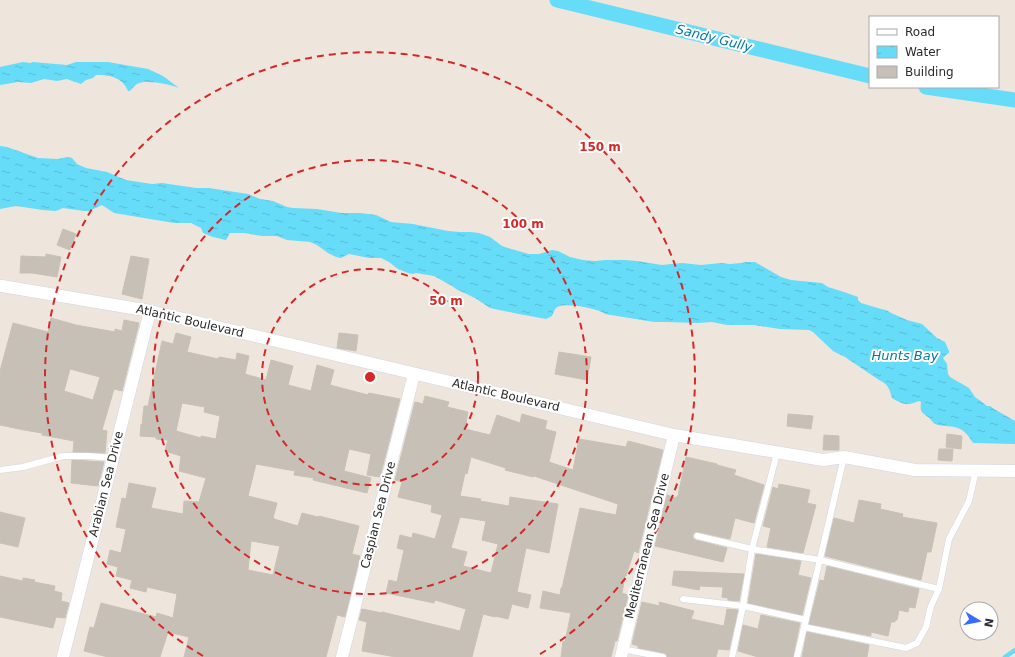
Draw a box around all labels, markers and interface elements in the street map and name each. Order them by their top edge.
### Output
legend [869,16,999,88]
water label: Sandy Gully [674,21,754,55]
text: Road [905,25,935,39]
text: Water [905,45,941,59]
text: Building [905,65,954,79]
text: 150 m [579,140,621,154]
text: 100 m [502,217,544,231]
text: 50 m [429,294,463,308]
street label: Atlantic Boulevard [135,302,245,340]
water label: Hunts Bay [872,348,939,363]
centre of rings [363,370,377,384]
street label: Atlantic Boulevard [451,376,561,414]
street label: Arabian Sea Drive [86,430,126,538]
street label: Caspian Sea Drive [358,460,398,570]
street label: Mediterranean Sea Drive [622,472,672,620]
north arrow [959,601,999,641]
text: N [981,617,996,628]

